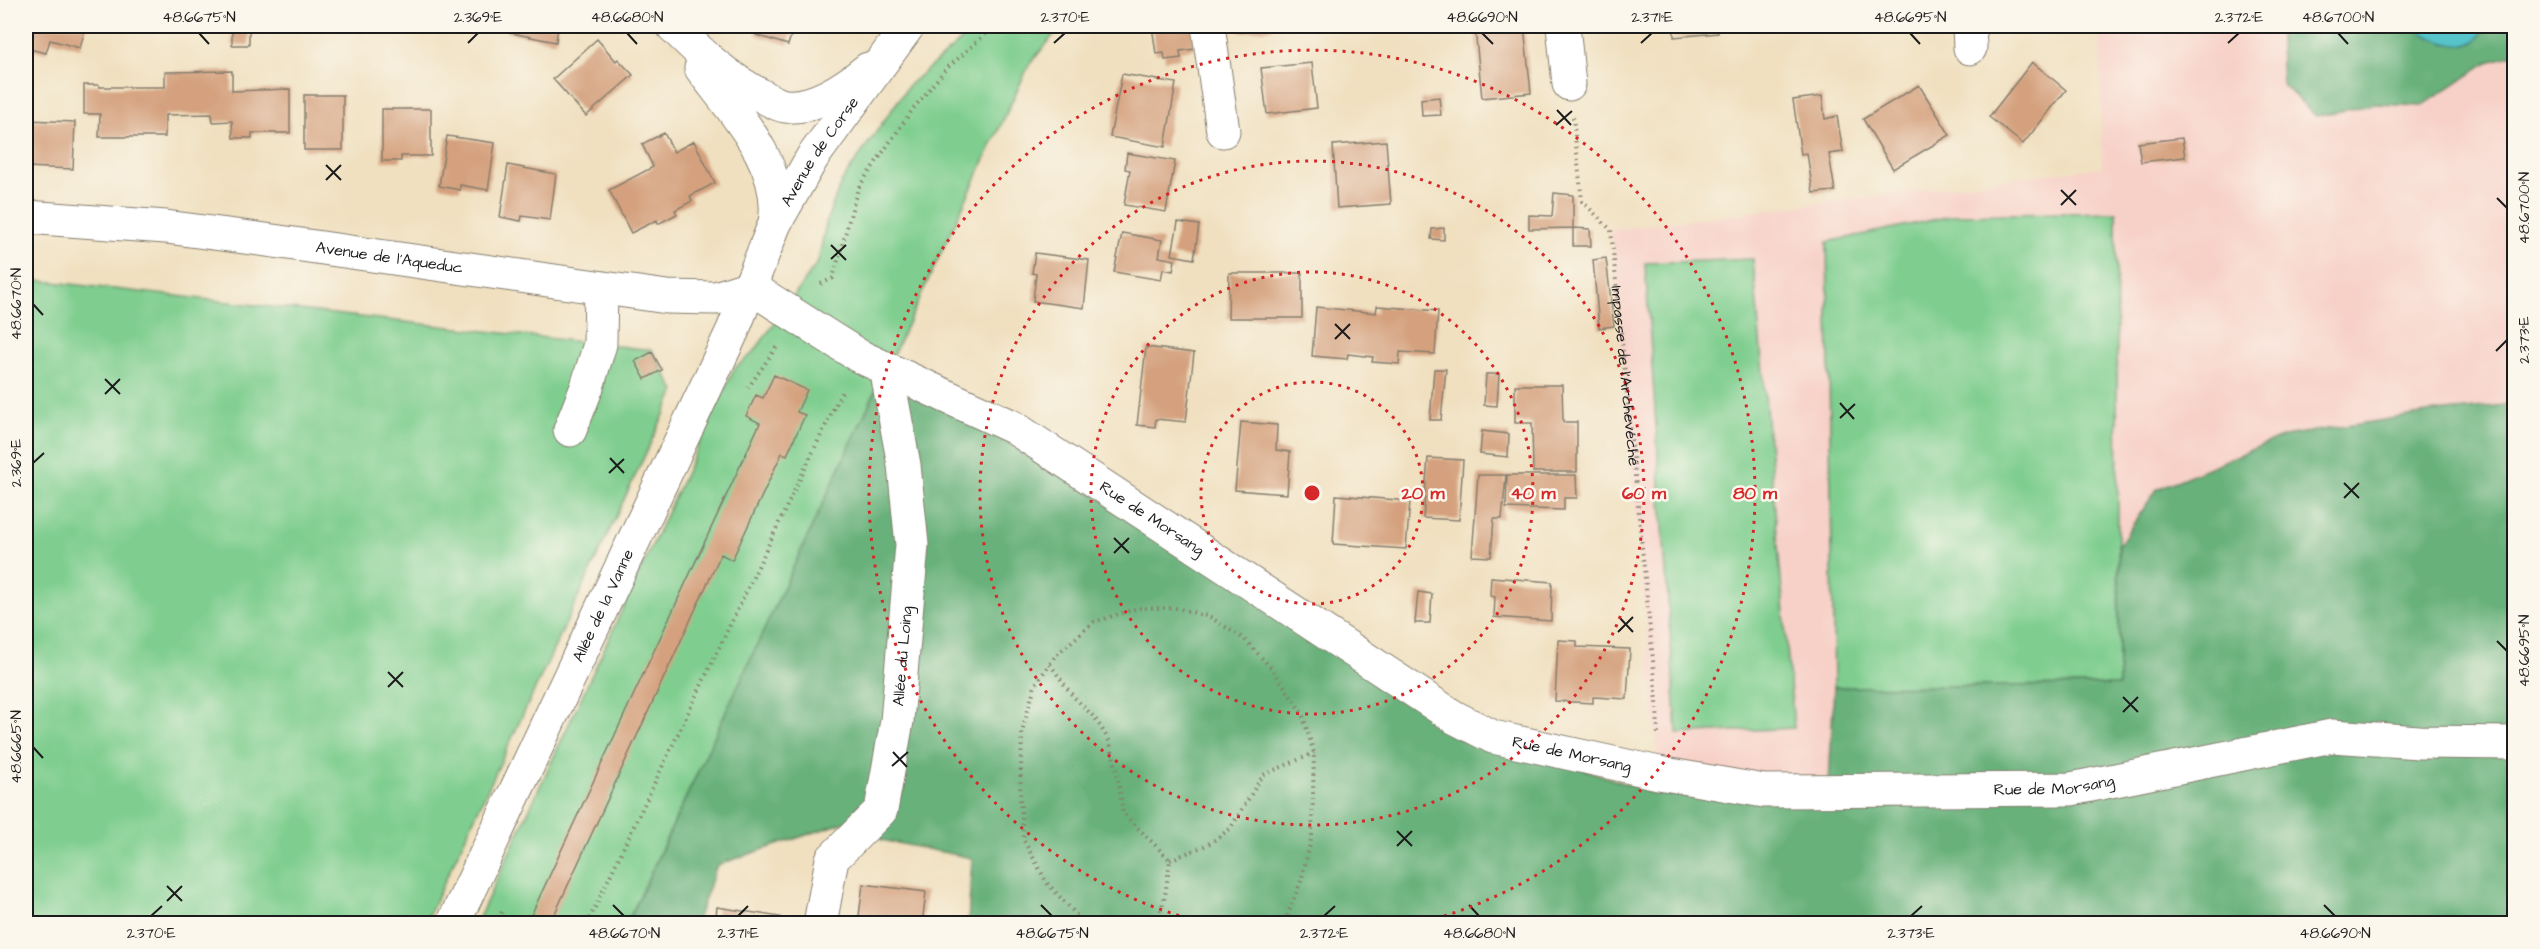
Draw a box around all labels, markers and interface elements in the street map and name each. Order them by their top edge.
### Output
text: 48.6675°N [162,7,236,28]
text: 2.369°E [454,7,502,28]
text: 48.6680°N [591,7,663,28]
text: 2.370°E [1040,7,1090,28]
text: 48.6690°N [1446,7,1518,28]
text: 2.371°E [1631,7,1673,28]
text: 48.6695°N [1874,7,1946,28]
text: 2.372°E [2215,7,2263,28]
text: 48.6700°N [2302,7,2374,28]
street label: Avenue de Corse [776,92,864,211]
text: 48.6700°N [2514,172,2535,244]
street label: Avenue de l'Aqueduc [315,236,465,279]
text: 48.6670°N [6,268,27,340]
street label: Impasse de l'Archevéché [1606,285,1645,467]
text: 2.373°E [2514,316,2535,364]
text: 2.369°E [6,439,27,487]
street label: Rue de Morsang [1095,476,1209,562]
text: 20 m [1401,481,1445,506]
text: 40 m [1511,481,1556,506]
text: 60 m [1622,481,1667,506]
text: 80 m [1733,481,1778,506]
centre of rings [1302,483,1322,503]
street label: Allée de la Vanne [567,545,639,666]
street label: Allée du Loing [887,605,919,707]
text: 48.6695°N [2514,615,2535,687]
text: 48.6665°N [6,710,27,784]
street label: Rue de Morsang [1510,731,1634,779]
street label: Rue de Morsang [1994,769,2117,801]
text: 2.370°E [126,923,176,944]
text: 48.6670°N [588,923,660,944]
text: 2.371°E [717,923,759,944]
text: 48.6675°N [1015,923,1089,944]
text: 2.372°E [1300,923,1348,944]
text: 48.6680°N [1443,923,1515,944]
text: 2.373°E [1887,923,1935,944]
text: 48.6690°N [2299,923,2371,944]

